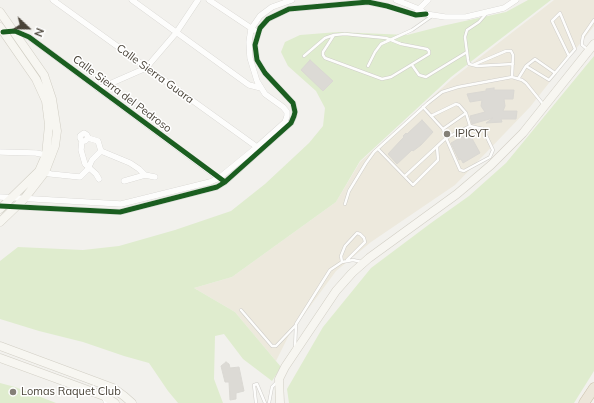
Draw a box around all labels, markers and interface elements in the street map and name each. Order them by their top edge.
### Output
north arrow [8,8,48,48]
text: N [31,26,47,39]
street label: Calle Sierra Guara [114,41,196,107]
street label: Calle Sierra del Pedroso [70,52,174,136]
place label: IPICYT [455,127,489,141]
marker: IPICYT [442,129,452,139]
place label: Lomas Raquet Club [21,385,121,399]
marker: Lomas Raquet Club [8,387,18,397]

